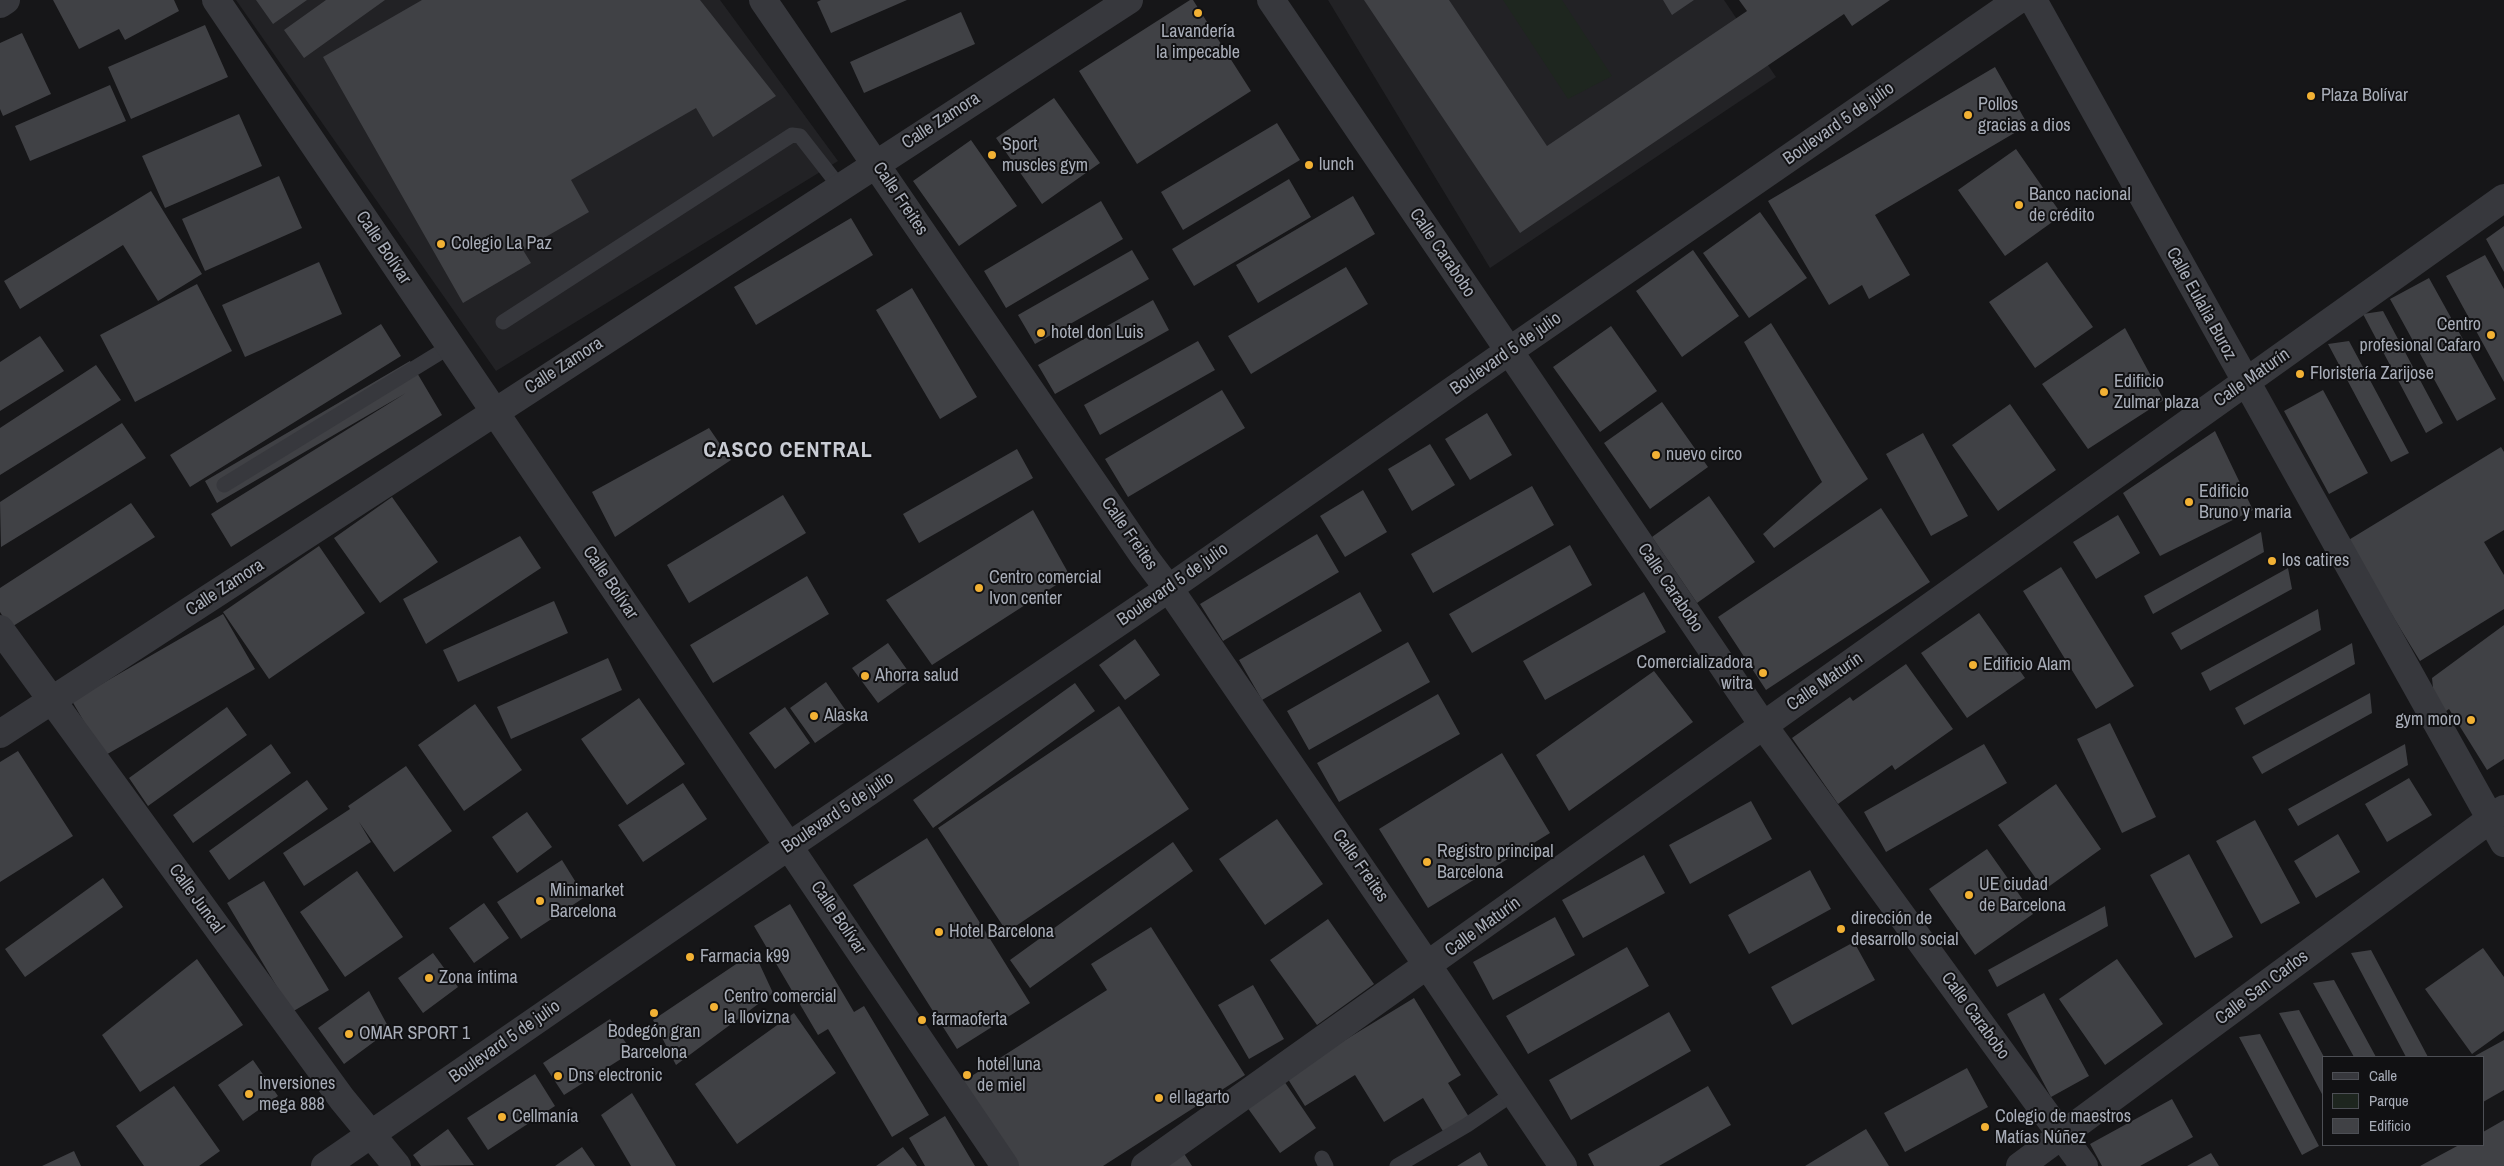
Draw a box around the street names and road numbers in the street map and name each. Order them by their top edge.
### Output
street label: Boulevard 5 de julio [1779,78,1899,170]
street label: Calle Zamora [898,88,984,154]
street label: Calle Freites [868,158,932,240]
street label: Calle Carabobo [1404,204,1480,302]
street label: Calle Bolívar [351,207,415,289]
street label: Calle Eulalia Buroz [2161,244,2241,364]
street label: Boulevard 5 de julio [1446,308,1566,400]
street label: Calle Zamora [521,333,607,399]
street label: Calle Maturín [2210,344,2294,412]
street label: Calle Freites [1096,494,1162,574]
street label: Boulevard 5 de julio [1113,539,1233,631]
street label: Calle Carabobo [1632,539,1708,637]
street label: Calle Bolívar [578,542,642,624]
street label: Calle Zamora [182,555,268,621]
street label: Calle Maturín [1783,648,1867,716]
street label: Boulevard 5 de julio [778,768,898,858]
street label: Calle Freites [1327,826,1393,906]
street label: Calle Juncal [164,860,228,938]
street label: Calle Bolívar [806,877,870,959]
street label: Calle Maturín [1441,892,1525,962]
street label: Calle San Carlos [2211,946,2313,1030]
street label: Calle Carabobo [1936,968,2014,1064]
street label: Boulevard 5 de julio [445,996,565,1088]

